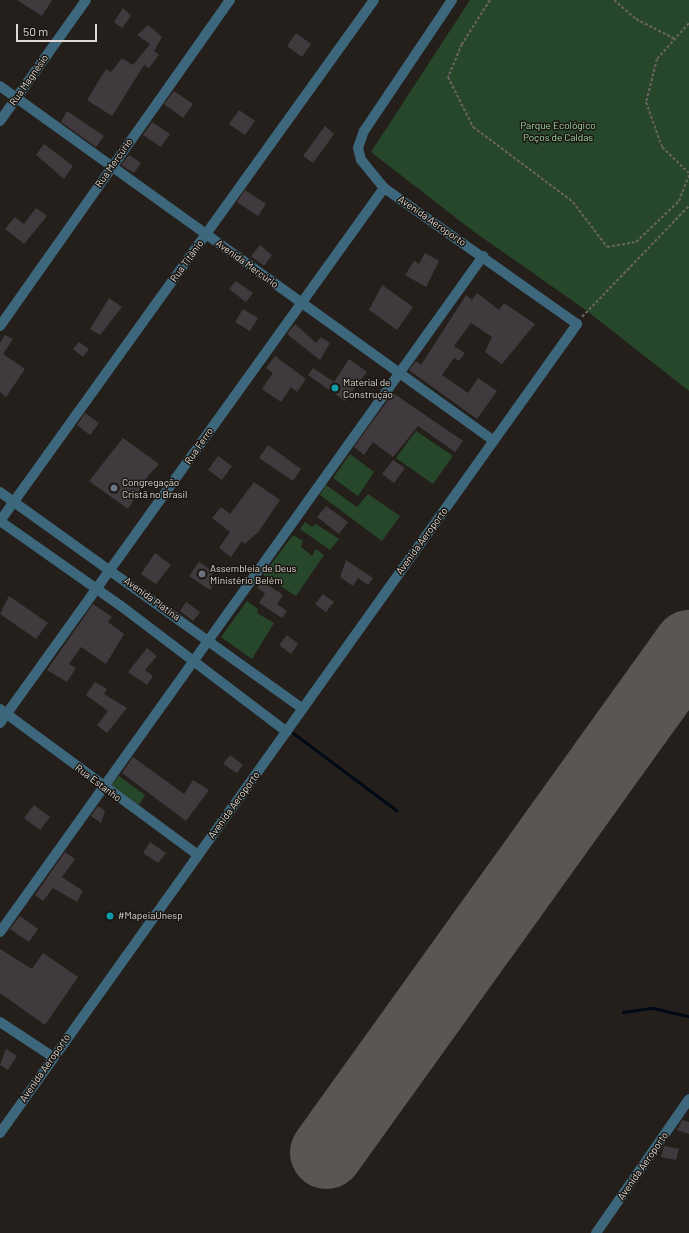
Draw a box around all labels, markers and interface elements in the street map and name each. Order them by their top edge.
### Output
scale bar [18,16,99,42]
text: 50 m [23,24,48,38]
street label: Rua Magnésio [7,52,51,108]
park label: Parque Ecológico Poços de Caldas [520,119,596,142]
street label: Rua Mercúrio [93,136,135,190]
street label: Avenida Aeroporto [396,193,468,249]
street label: Avenida Mercúrio [213,237,281,291]
street label: Rua Titânio [168,238,206,284]
place label: Material de Construção [343,376,393,400]
marker: Material de Construção [330,383,340,393]
street label: Rua Ferro [182,425,216,467]
place label: Congregação Cristã no Brasil [122,476,187,500]
marker: Congregação Cristã no Brasil [109,483,119,493]
street label: Avenida Aeroporto [394,505,450,577]
place label: Assembleia de Deus Ministério Belém [210,562,296,586]
marker: Assembleia de Deus Ministério Belém [197,569,207,579]
street label: Avenida Platina [122,575,182,623]
street label: Rua Estanho [73,762,123,804]
street label: Avenida Aeroporto [206,769,262,841]
place label: #MapeiaUnesp [118,910,183,922]
marker: #MapeiaUnesp [105,911,115,921]
street label: Avenida Aeroporto [17,1032,73,1104]
street label: Avenida Aeroporto [615,1130,671,1202]

